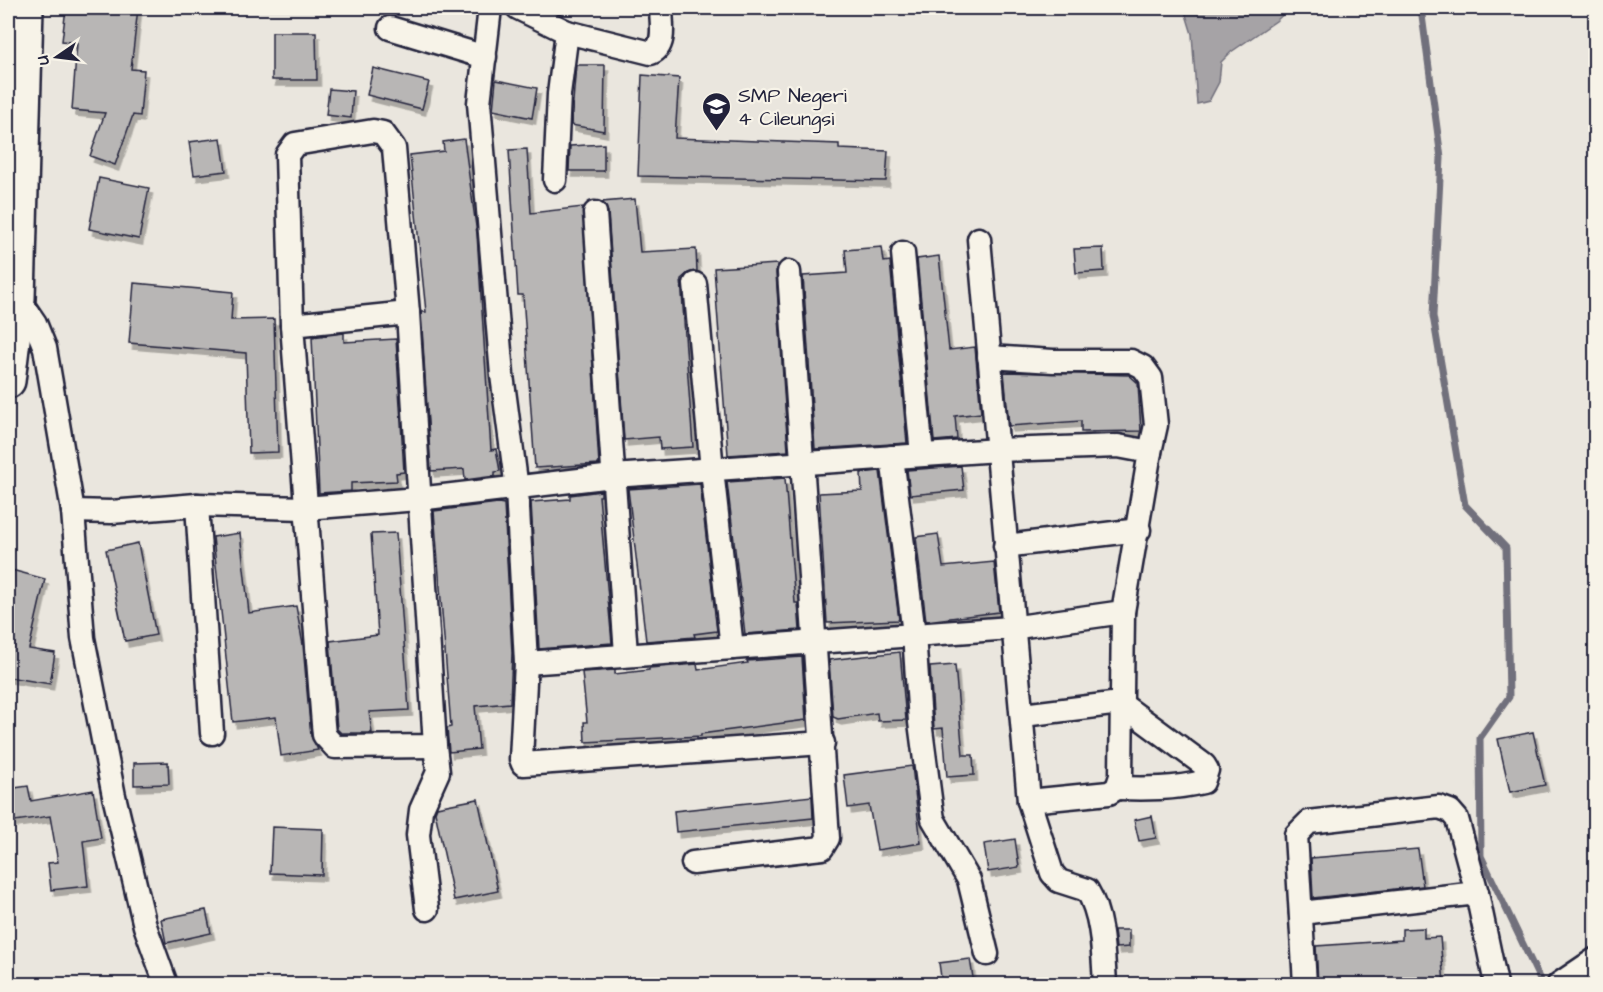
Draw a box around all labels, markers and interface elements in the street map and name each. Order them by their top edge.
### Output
north arrow [27,27,87,87]
text: U [32,53,55,67]
place label: SMP Negeri 4 Cileungsi [738,82,847,134]
school or university icon: SMP Negeri 4 Cileungsi [701,90,733,132]

